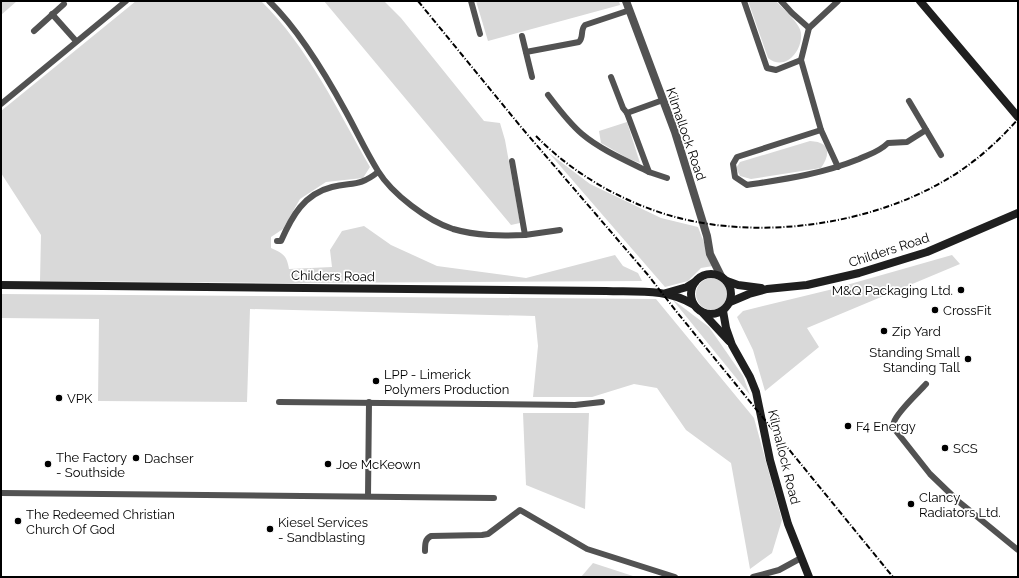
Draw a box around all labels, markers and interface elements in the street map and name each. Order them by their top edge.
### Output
street label: Kilmallock Road [663,86,709,182]
street label: Childers Road [847,230,931,270]
street label: Childers Road [291,268,375,284]
place label: M&Q Packaging Ltd. [832,283,953,298]
marker: M&Q Packaging Ltd. [956,285,966,295]
place label: CrossFit [943,303,992,318]
marker: CrossFit [930,305,940,315]
place label: Zip Yard [892,324,941,339]
marker: Zip Yard [879,326,889,336]
place label: Standing Small Standing Tall [869,345,960,375]
marker: Standing Small Standing Tall [963,354,973,364]
place label: LPP - Limerick Polymers Production [384,367,509,397]
marker: LPP - Limerick Polymers Production [371,376,381,386]
place label: VPK [67,391,93,406]
marker: VPK [54,393,64,403]
street label: Kilmallock Road [765,408,803,506]
place label: F4 Energy [856,419,916,434]
marker: F4 Energy [843,421,853,431]
place label: SCS [953,441,978,456]
marker: SCS [940,443,950,453]
place label: The Factory - Southside [56,450,127,480]
place label: Dachser [144,451,194,466]
marker: Dachser [131,453,141,463]
place label: Joe McKeown [336,457,420,472]
marker: The Factory - Southside [43,459,53,469]
marker: Joe McKeown [323,459,333,469]
place label: Clancy Radiators Ltd. [919,490,1001,520]
marker: Clancy Radiators Ltd. [906,499,916,509]
place label: The Redeemed Christian Church Of God [26,507,175,537]
place label: Kiesel Services - Sandblasting [278,515,368,545]
marker: The Redeemed Christian Church Of God [13,516,23,526]
marker: Kiesel Services - Sandblasting [265,524,275,534]

